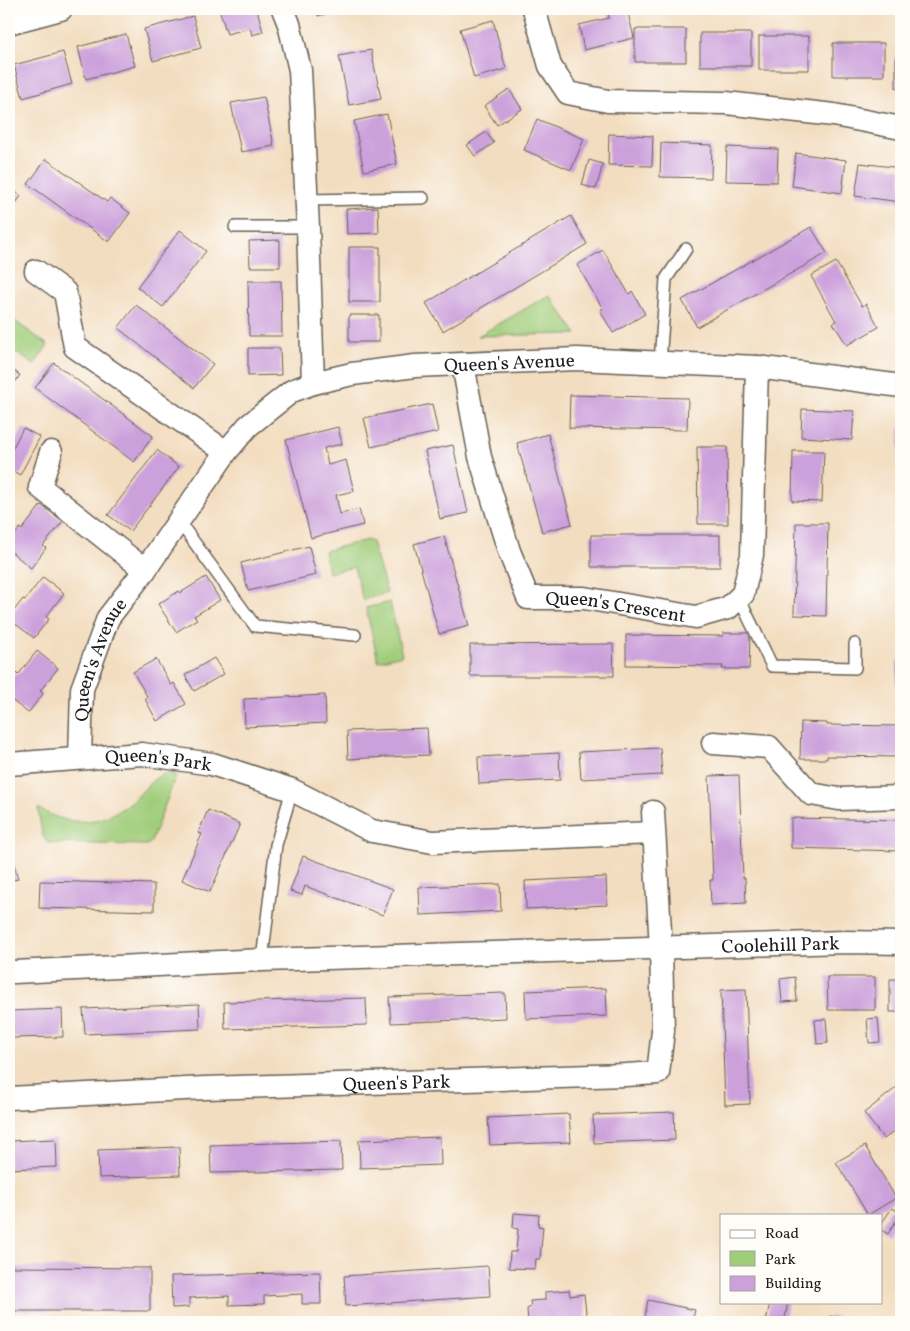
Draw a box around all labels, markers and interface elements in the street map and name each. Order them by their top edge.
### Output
street label: Queen's Avenue [443,348,575,380]
street label: Queen's Crescent [545,587,688,630]
street label: Queen's Avenue [70,593,134,722]
street label: Queen's Park [104,743,213,779]
street label: Coolehill Park [721,931,840,961]
street label: Queen's Park [343,1069,451,1099]
legend [720,1214,882,1304]
text: Road [765,1224,799,1245]
text: Park [765,1250,796,1271]
text: Building [765,1274,822,1295]

